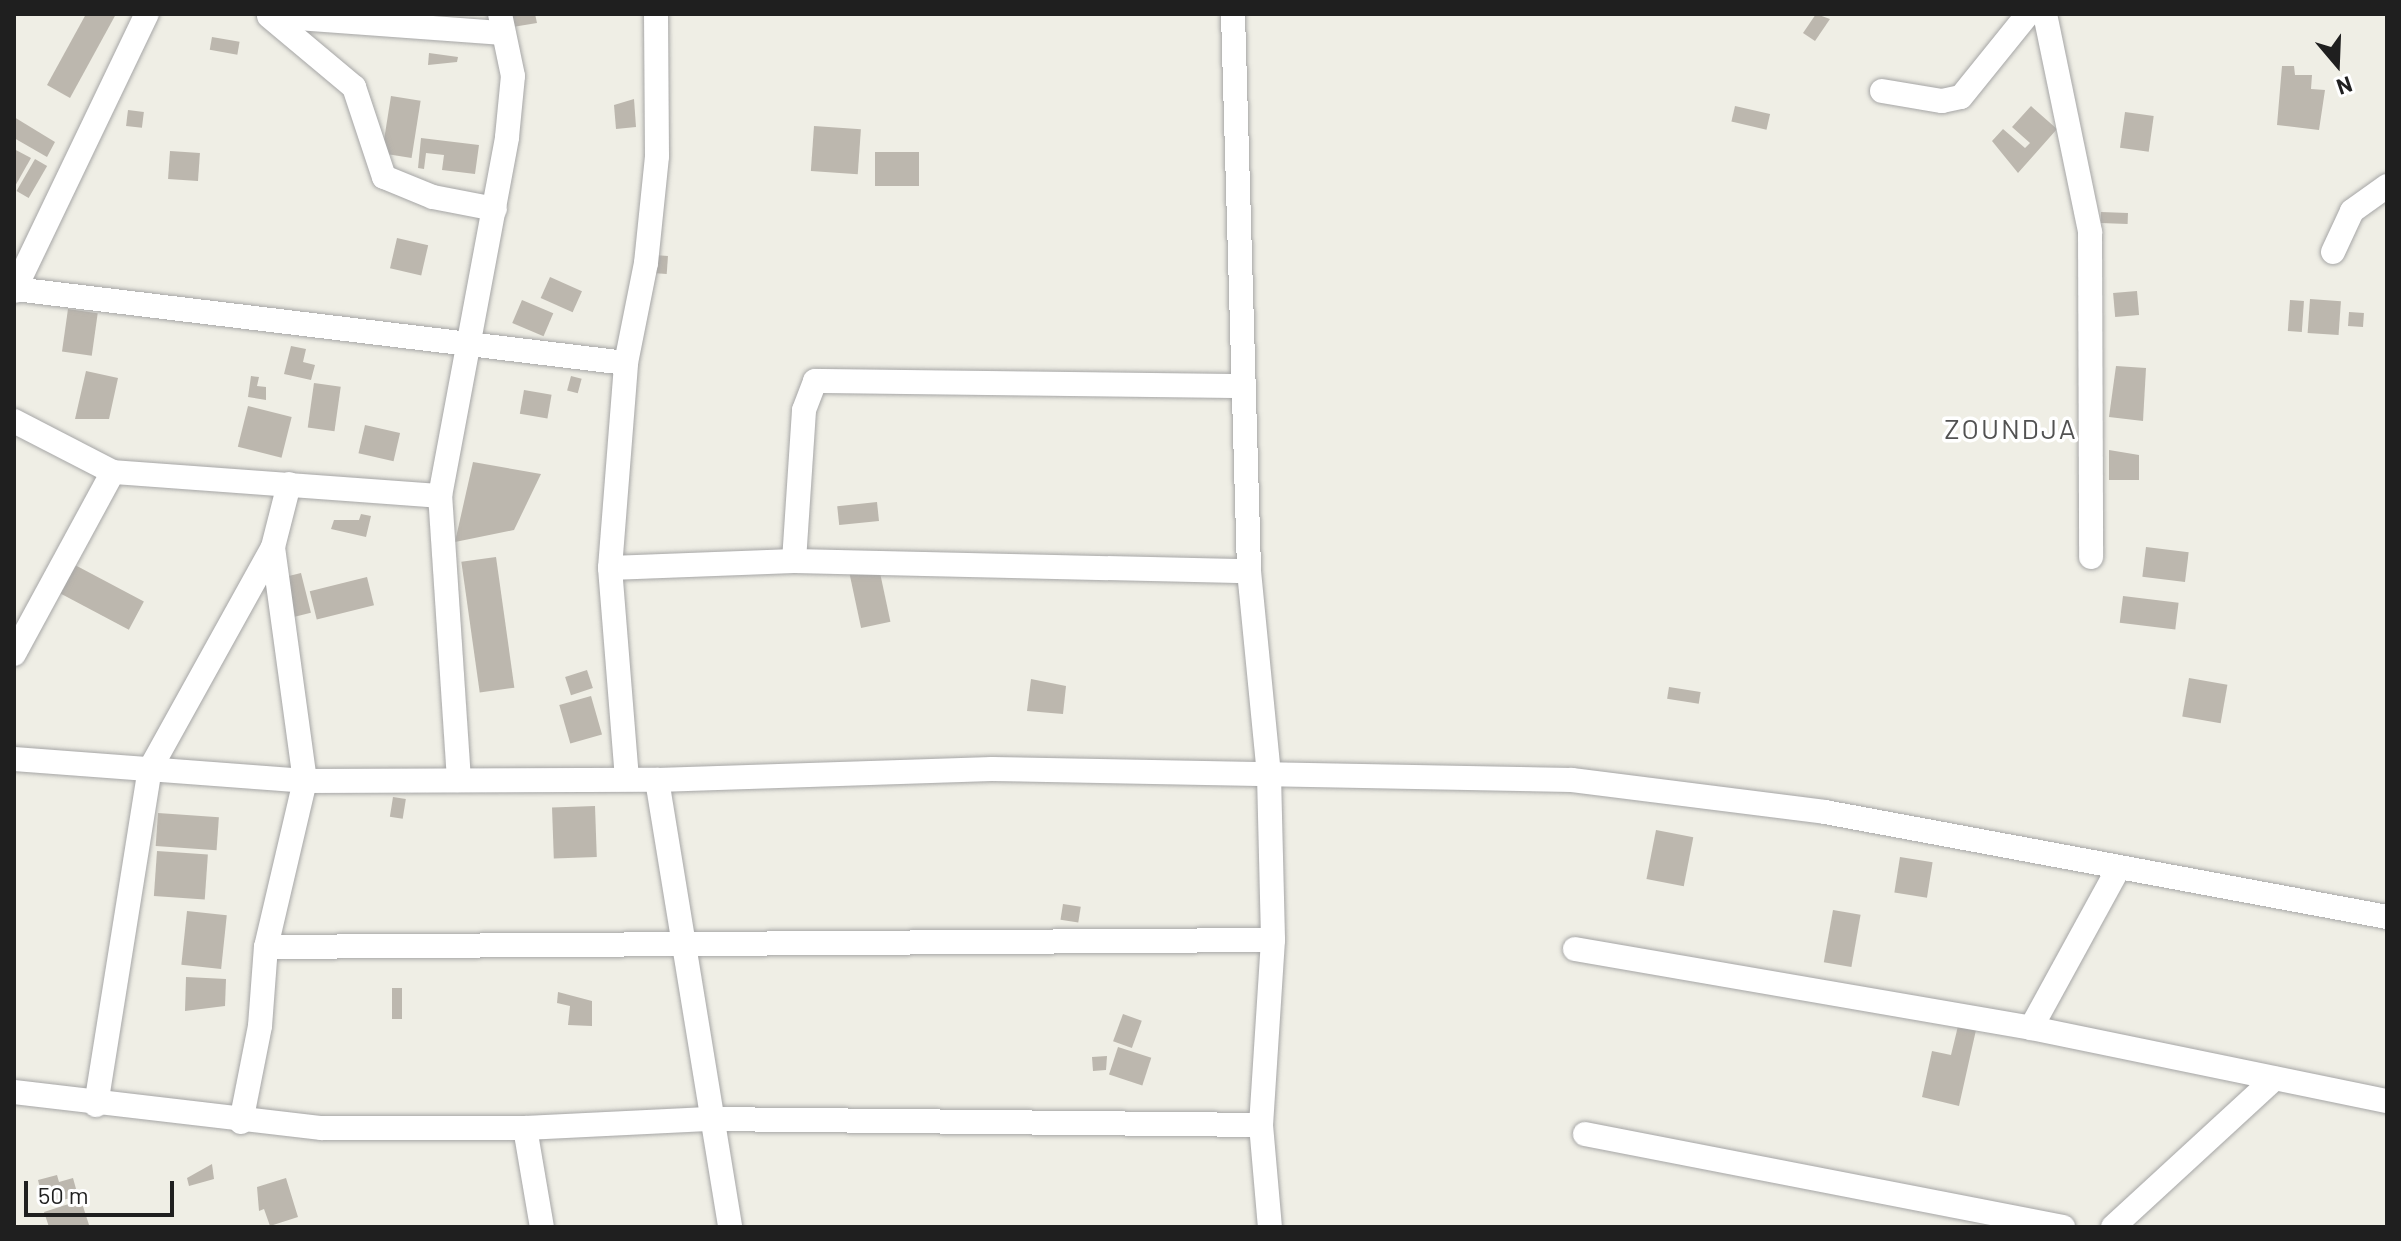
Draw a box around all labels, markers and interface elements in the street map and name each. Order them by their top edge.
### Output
north arrow [2297,24,2377,104]
text: N [2334,72,2356,101]
district label: ZOUNDJA [1944,411,2078,445]
scale bar [28,1165,178,1215]
text: 50 m [38,1180,89,1209]

